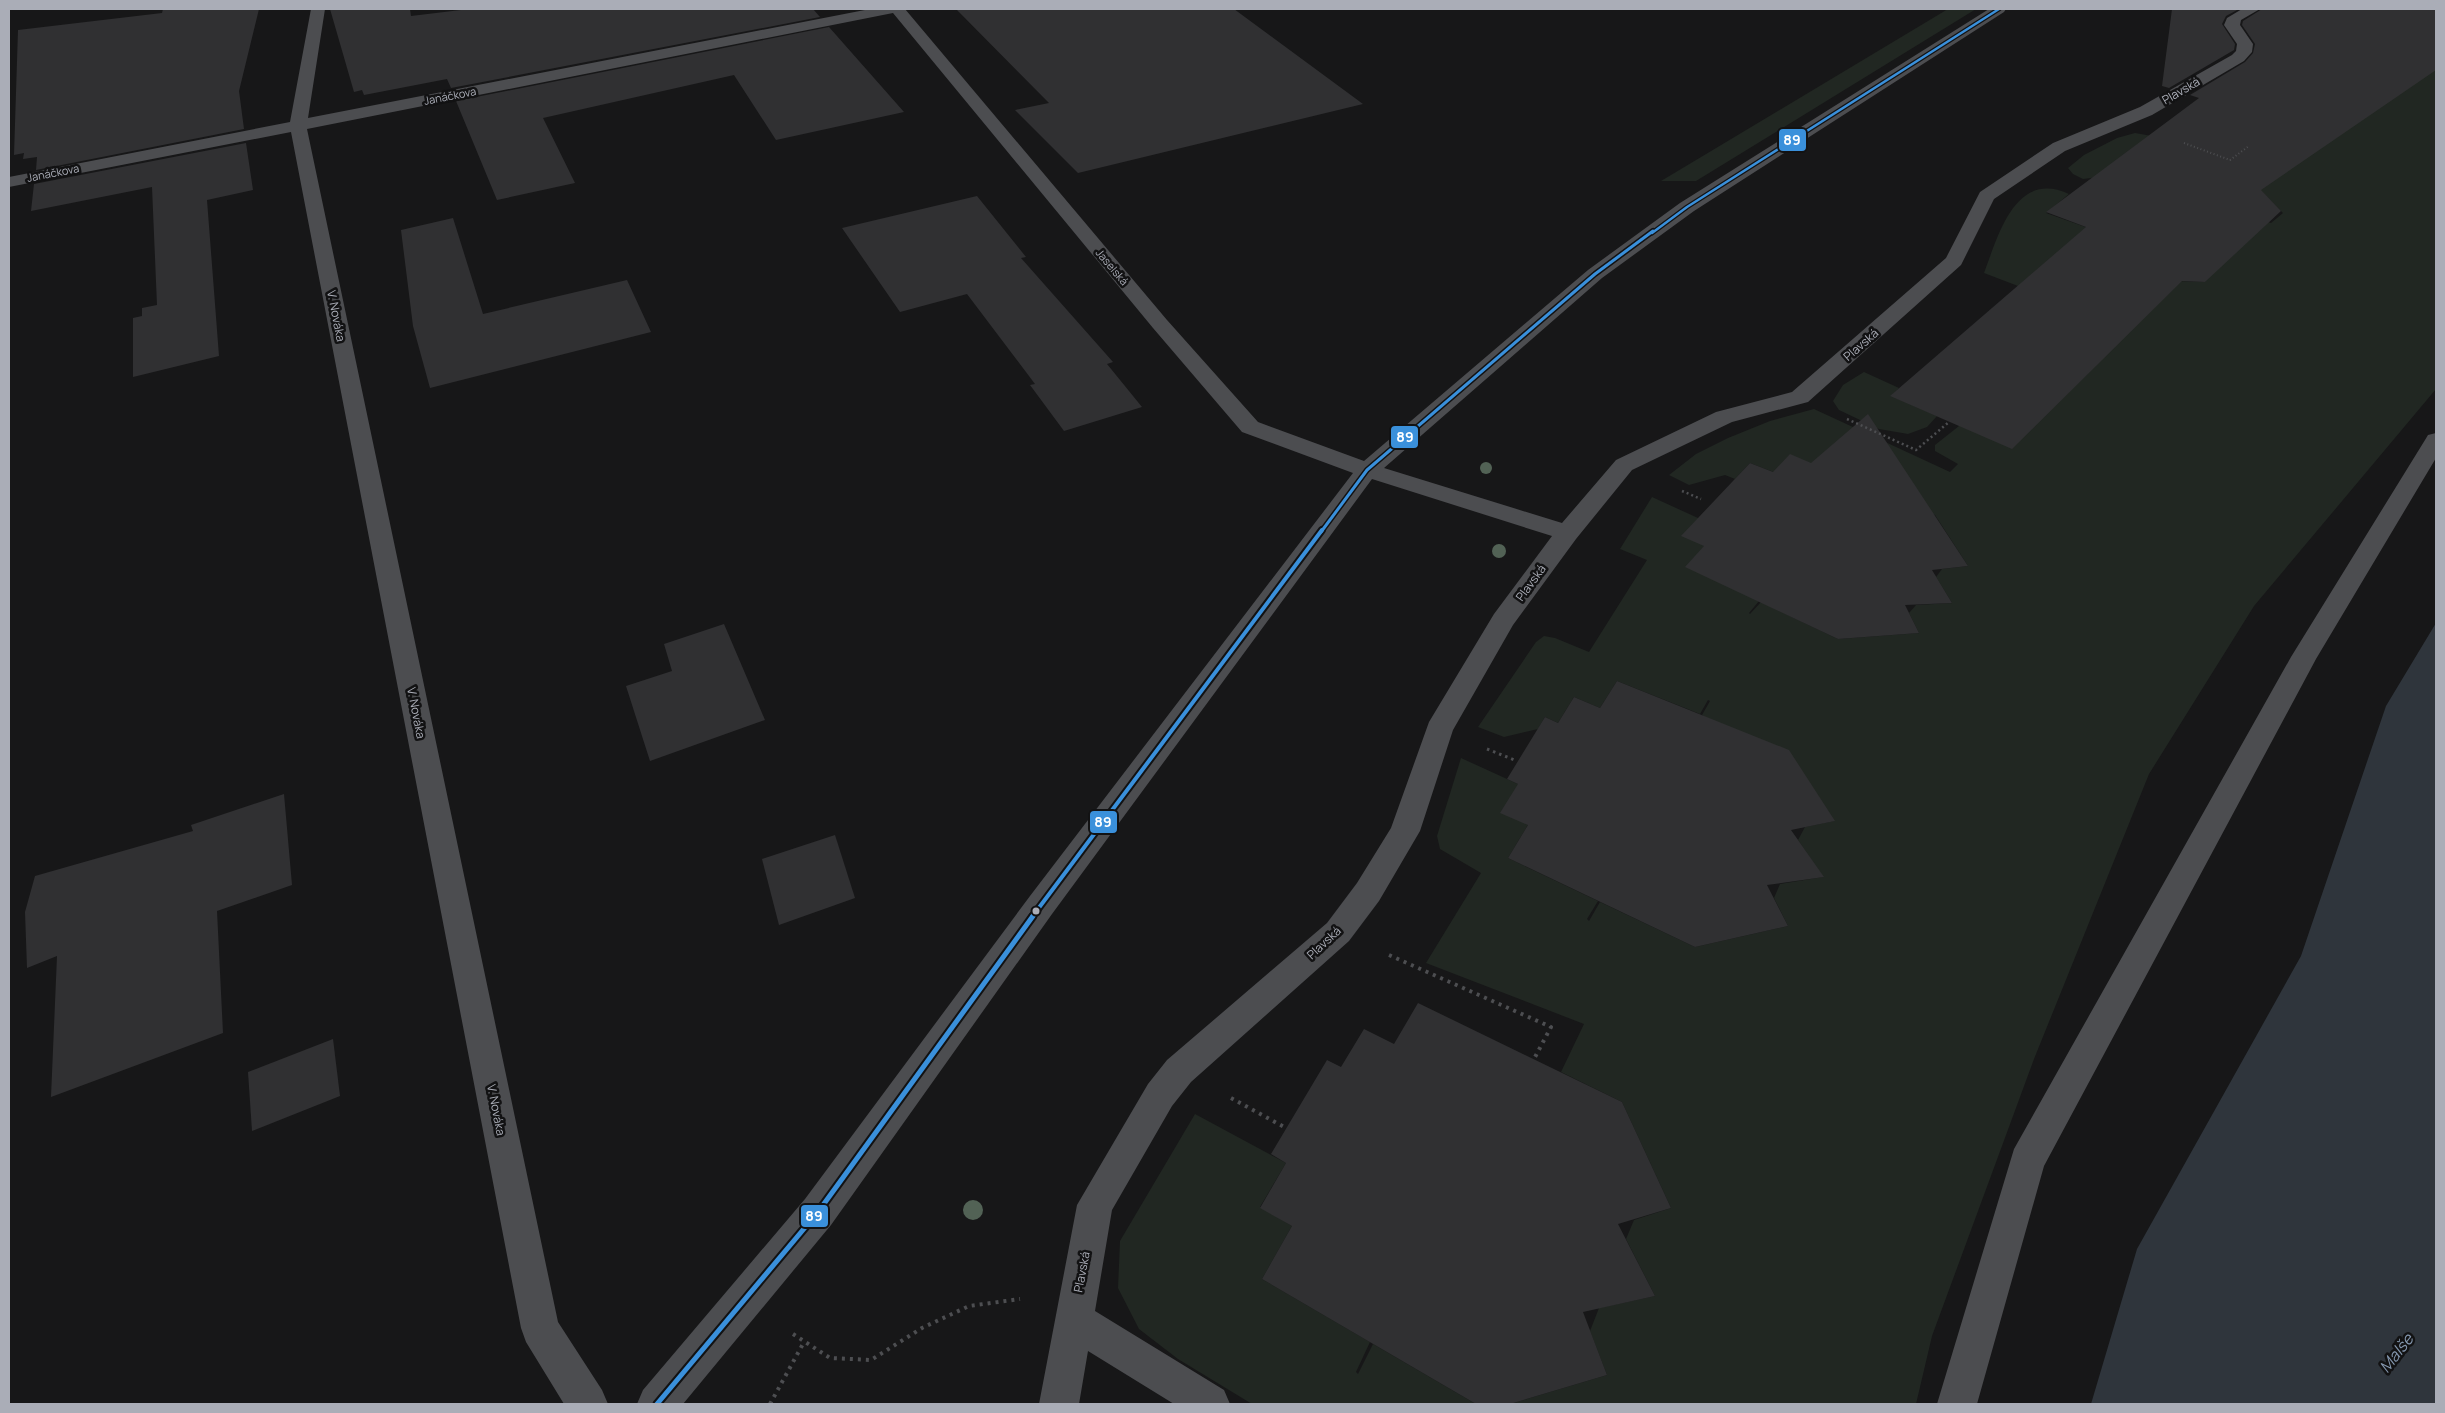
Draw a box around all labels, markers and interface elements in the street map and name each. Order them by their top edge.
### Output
street label: Plavská [2159,73,2203,108]
street label: Janáčkova [422,83,477,108]
line badge: 89 [1778,128,1807,152]
text: 89 [1783,130,1801,149]
street label: Janáčkova [25,160,80,185]
street label: Jaselská [1093,245,1132,288]
street label: V. Nováka [323,289,350,343]
street label: Plavská [1840,325,1882,365]
line badge: 89 [1390,425,1419,449]
text: 89 [1396,427,1414,446]
street label: Plavská [1512,561,1550,604]
street label: V. Nováka [403,686,430,740]
line badge: 89 [1089,810,1118,834]
text: 89 [1094,812,1112,831]
unlabelled marker [1031,906,1041,916]
street label: Plavská [1303,922,1345,963]
street label: V. Nováka [483,1083,510,1137]
line badge: 89 [800,1204,829,1228]
text: 89 [805,1206,823,1225]
street label: Plavská [1069,1250,1094,1294]
water label: Malše [2374,1328,2419,1377]

